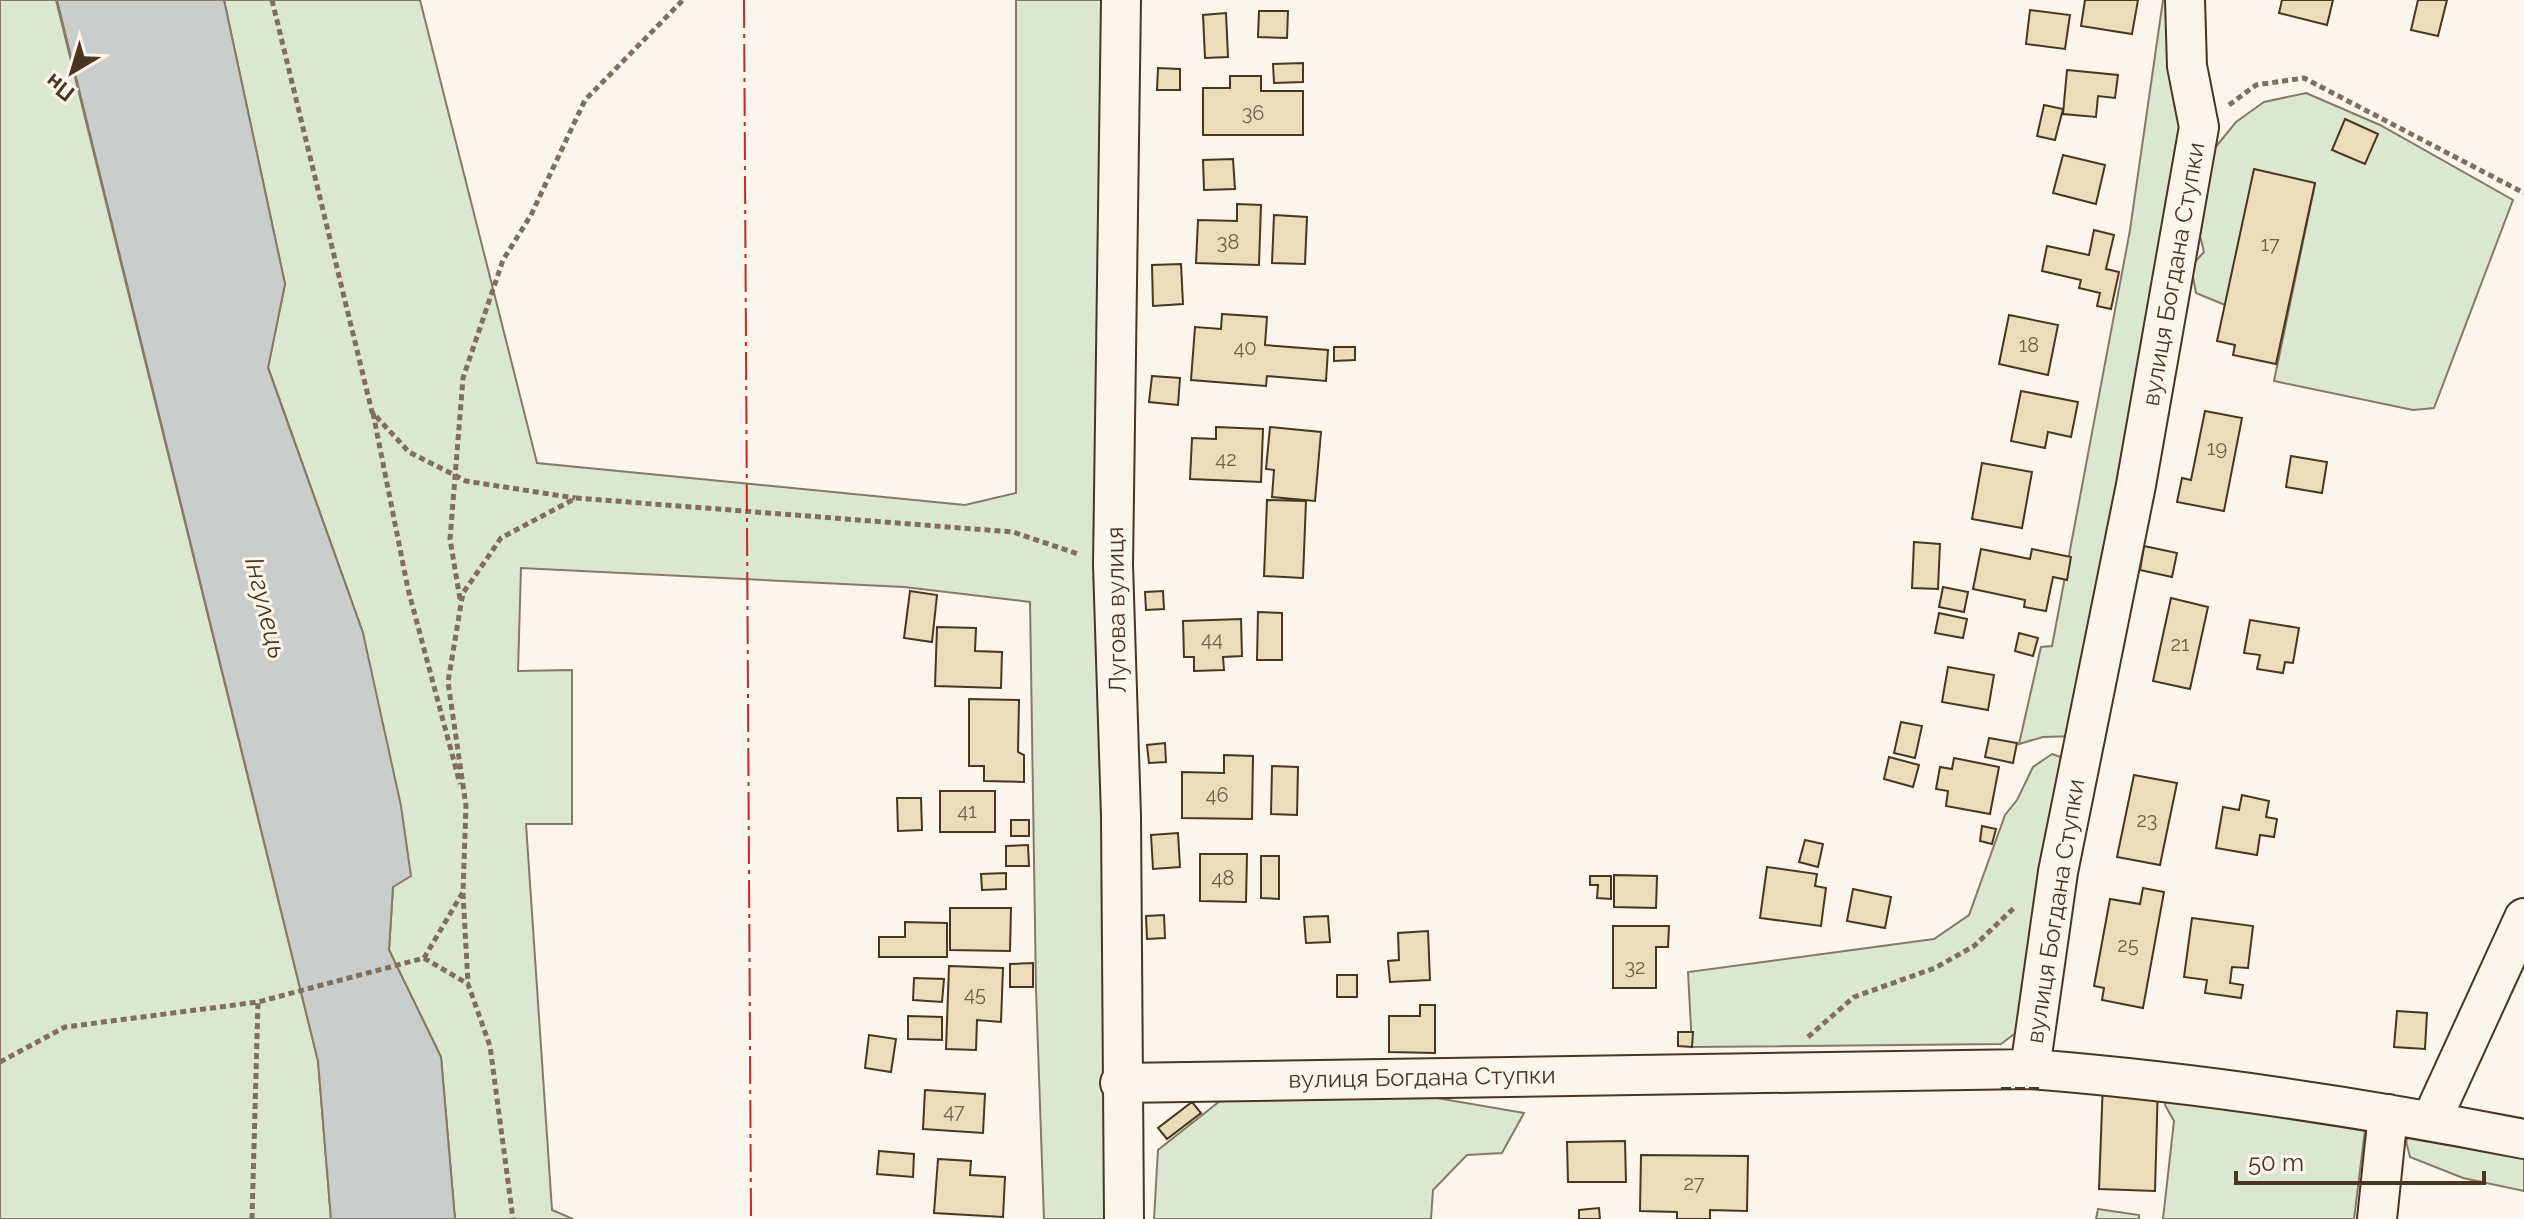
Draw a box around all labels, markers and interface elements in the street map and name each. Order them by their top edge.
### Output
north arrow [32,32,112,112]
text: Пн [40,69,79,107]
house number: 36 [1242,101,1264,125]
street label: вулиця Богдана Ступки [2136,140,2210,408]
house number: 38 [1217,230,1239,254]
house number: 17 [2260,232,2280,256]
house number: 18 [2019,333,2039,357]
house number: 40 [1233,336,1257,360]
house number: 19 [2207,436,2227,460]
house number: 42 [1215,447,1237,471]
street label: Лугова вулиця [1100,526,1132,694]
water label: Інгулець [239,554,293,662]
house number: 44 [1201,627,1223,651]
house number: 21 [2171,632,2190,656]
street label: вулиця Богдана Ступки [2020,777,2090,1045]
house number: 46 [1206,783,1228,807]
house number: 41 [957,799,977,823]
house number: 23 [2136,808,2158,832]
house number: 48 [1212,866,1234,890]
house number: 25 [2117,933,2139,957]
house number: 32 [1624,955,1646,979]
house number: 45 [964,982,986,1006]
street label: вулиця Богдана Ступки [1288,1060,1556,1094]
house number: 47 [943,1099,965,1123]
scale bar [2236,1135,2484,1185]
text: 50 m [2248,1148,2304,1177]
house number: 27 [1683,1171,1705,1195]

